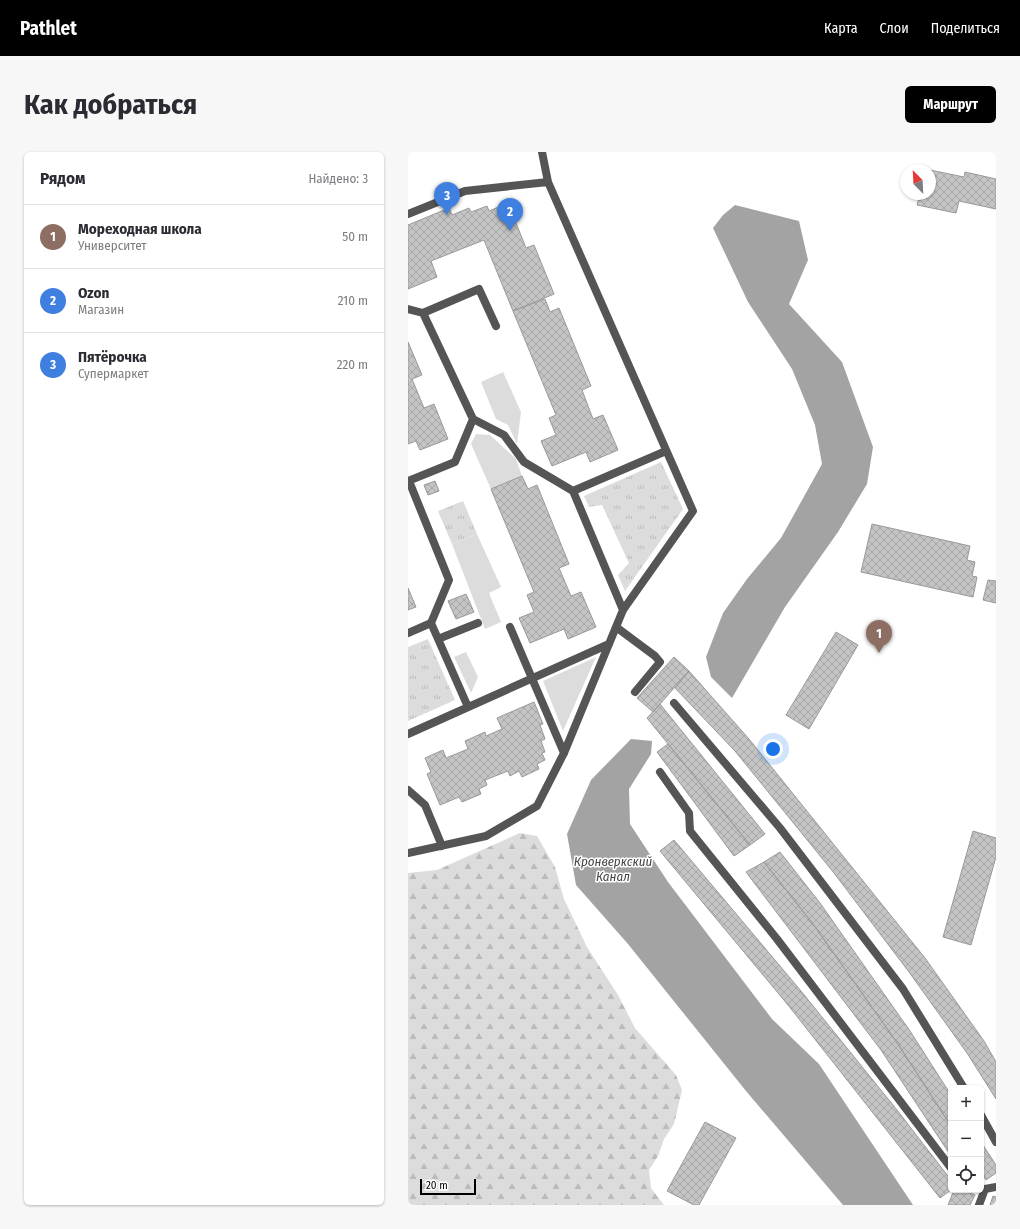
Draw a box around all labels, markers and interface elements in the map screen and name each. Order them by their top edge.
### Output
text: Pathlet [20,17,77,40]
text: Карта [824,20,858,37]
text: Слои [880,20,909,37]
text: Поделиться [931,20,1000,37]
button: Маршрут [905,86,996,123]
text: Как добраться [24,88,197,121]
north arrow [900,164,936,200]
text: Рядом [40,168,85,189]
text: Найдено: 3 [308,171,368,186]
pin: 3 [434,182,460,215]
pin: 2 [497,198,523,231]
text: Мореходная школа [78,220,202,238]
text: 1 [50,229,56,244]
text: 50 m [342,229,368,244]
text: Университет [78,238,147,253]
text: Ozon [78,284,109,302]
text: 2 [50,293,56,308]
text: 210 m [338,293,368,308]
text: Магазин [78,302,124,317]
text: Пятёрочка [78,348,147,366]
text: 3 [50,357,56,372]
text: 220 m [337,357,368,372]
text: Супермаркет [78,366,149,381]
pin: 1 [866,620,892,653]
your location [763,739,783,759]
water label: Кронверкский Канал [574,854,652,884]
map controls [948,1085,984,1193]
button: + [948,1085,984,1121]
button: − [948,1121,984,1157]
button: locate [948,1157,984,1193]
scale bar [420,1177,476,1196]
text: 20 m [426,1179,448,1192]

